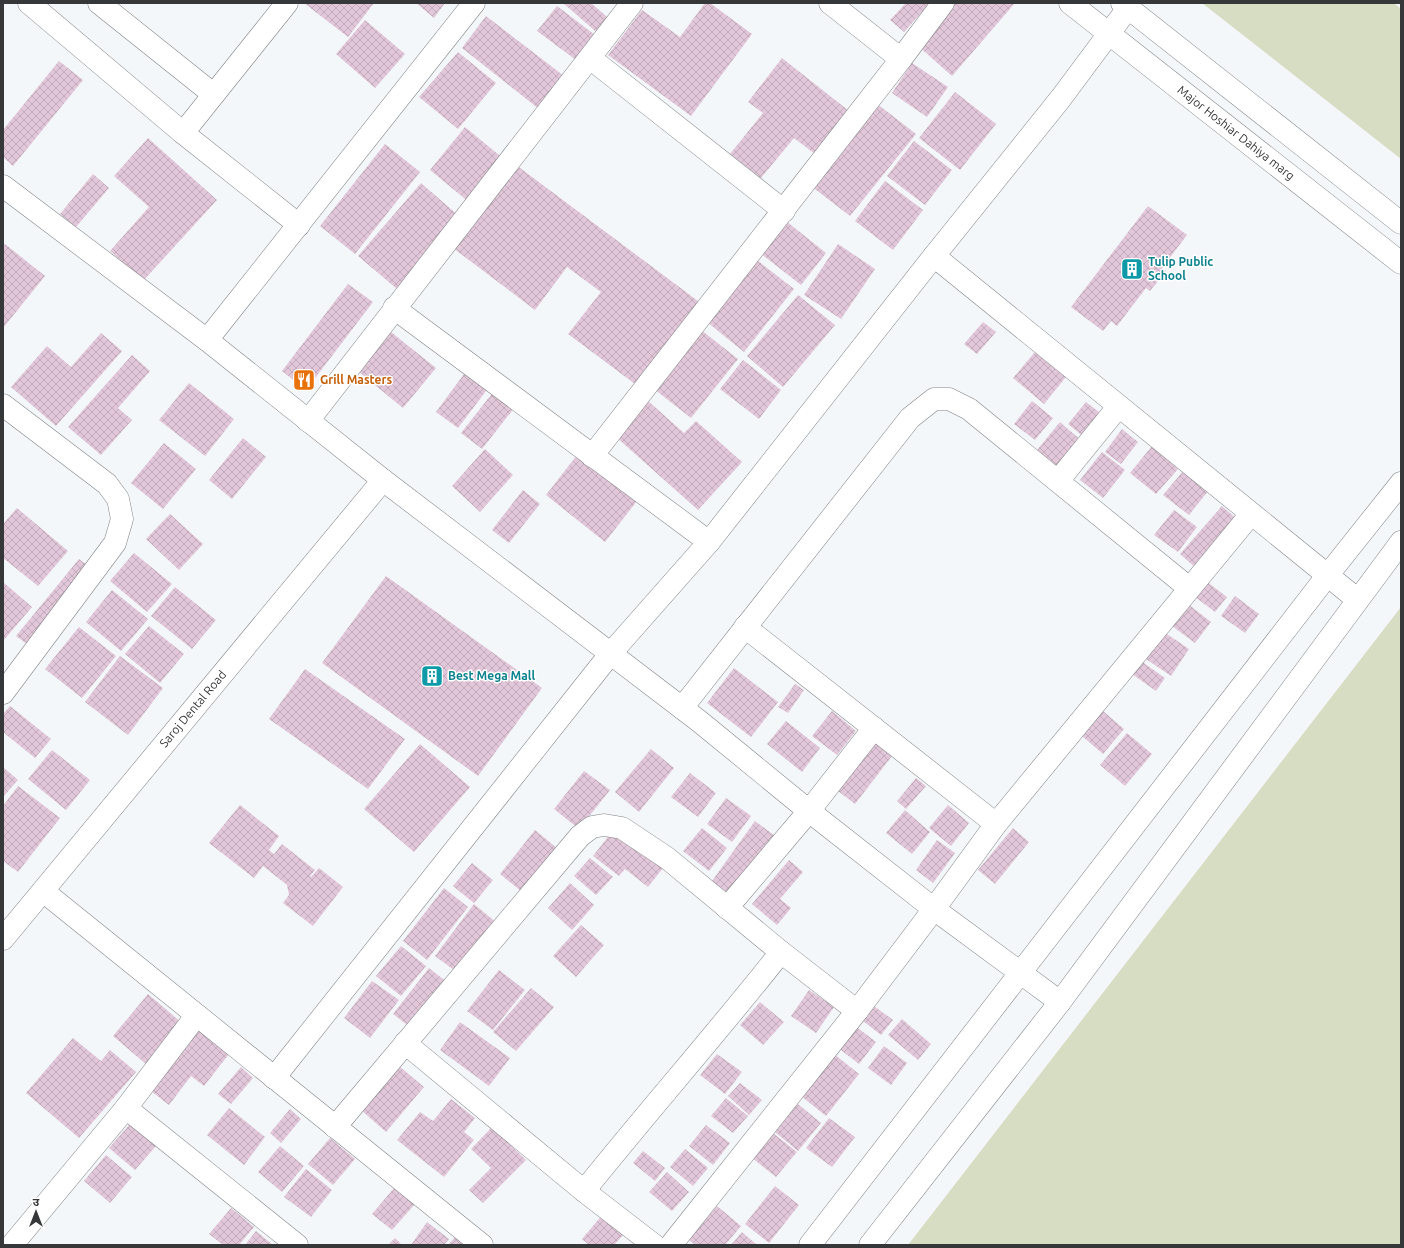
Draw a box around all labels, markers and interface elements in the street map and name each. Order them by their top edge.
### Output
street label: Major Hoshiar Dahiya marg [1175,83,1297,182]
place label: Tulip Public School [1148,255,1213,282]
building icon: Tulip Public School [1119,256,1145,282]
restaurant icon: Grill Masters [291,367,317,393]
place label: Grill Masters [320,373,392,386]
building icon: Best Mega Mall [419,663,445,689]
street label: Saroj Dental Road [157,668,228,750]
place label: Best Mega Mall [448,669,535,682]
north arrow [16,1192,56,1232]
text: उ [33,1196,40,1208]

